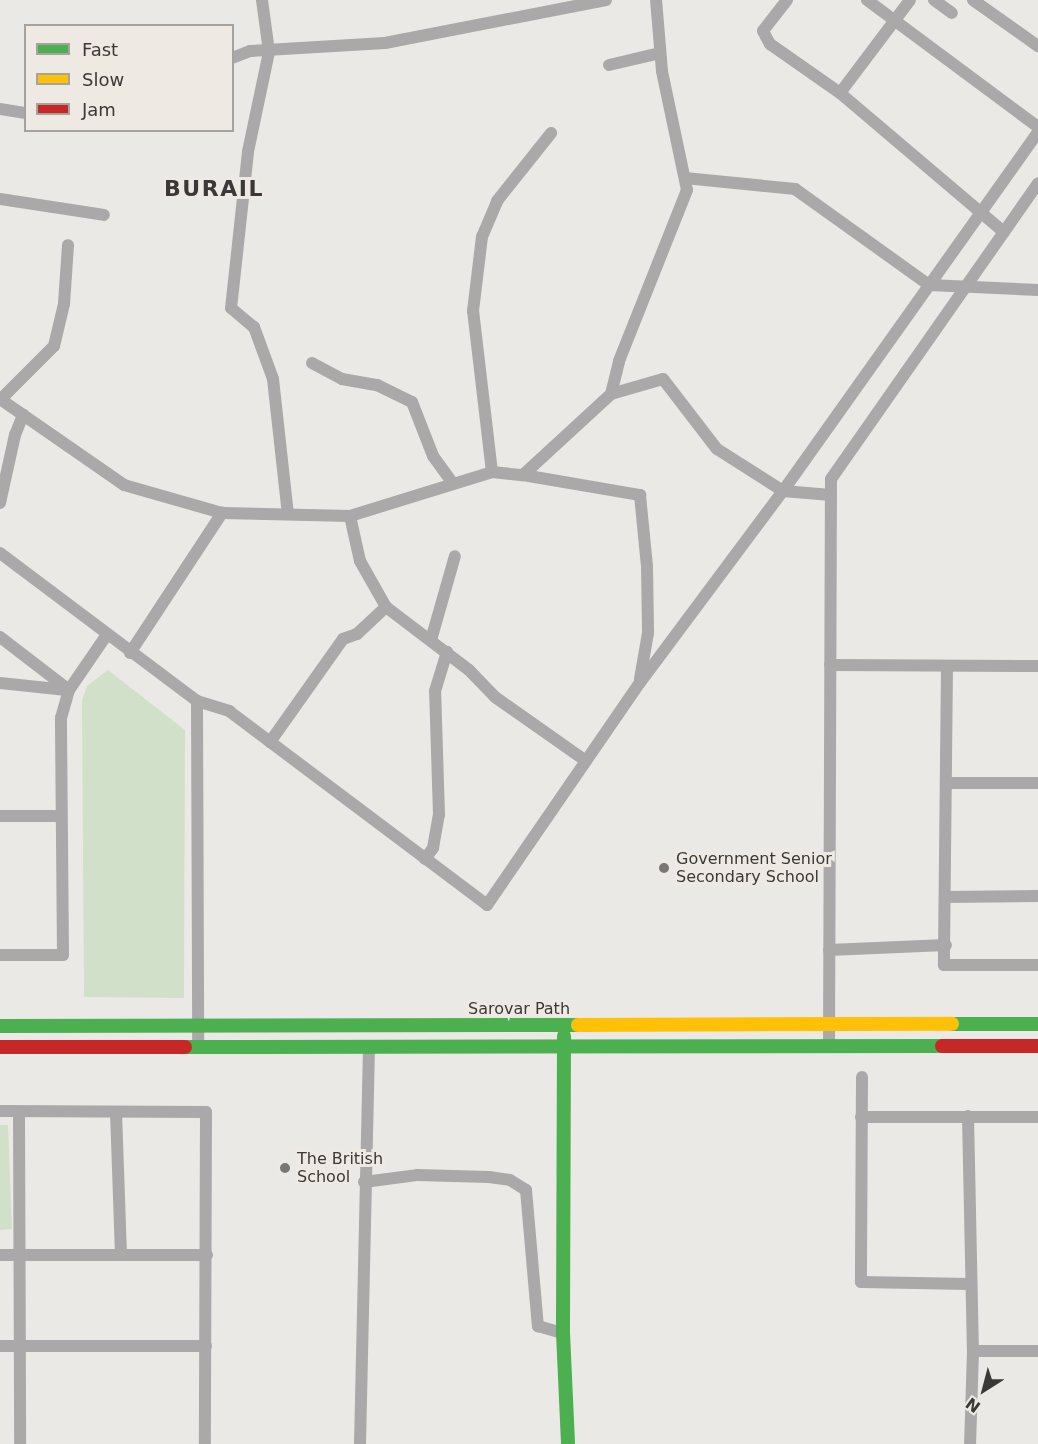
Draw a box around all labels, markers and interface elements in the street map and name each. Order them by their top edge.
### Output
legend [24,24,234,132]
text: Fast [82,39,118,60]
text: Slow [82,69,124,90]
text: Jam [82,99,116,120]
district label: BURAIL [164,176,264,202]
place label: Government Senior Secondary School [676,849,832,887]
marker: Government Senior Secondary School [657,861,671,875]
street label: Sarovar Path [468,999,570,1019]
place label: The British School [297,1149,383,1187]
marker: The British School [278,1161,292,1175]
north arrow [954,1360,1014,1420]
text: N [962,1393,984,1417]

